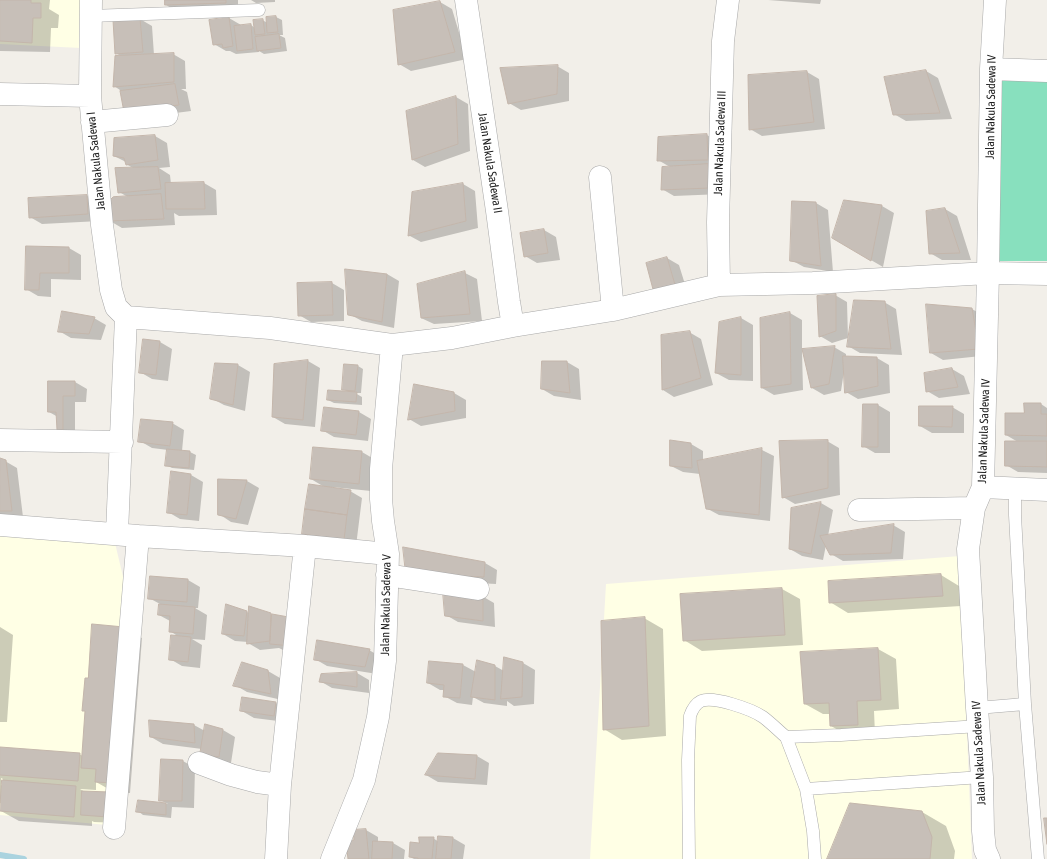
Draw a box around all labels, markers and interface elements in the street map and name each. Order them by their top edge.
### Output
street label: Jalan Nakula Sadewa IV [983,55,999,159]
street label: Jalan Nakula Sadewa III [711,90,729,196]
street label: Jalan Nakula Sadewa I [84,111,108,211]
street label: Jalan Nakula Sadewa II [475,112,505,214]
street label: Jalan Nakula Sadewa IV [975,378,993,484]
street label: Jalan Nakula Sadewa V [378,554,394,656]
street label: Jalan Nakula Sadewa IV [969,700,989,806]

